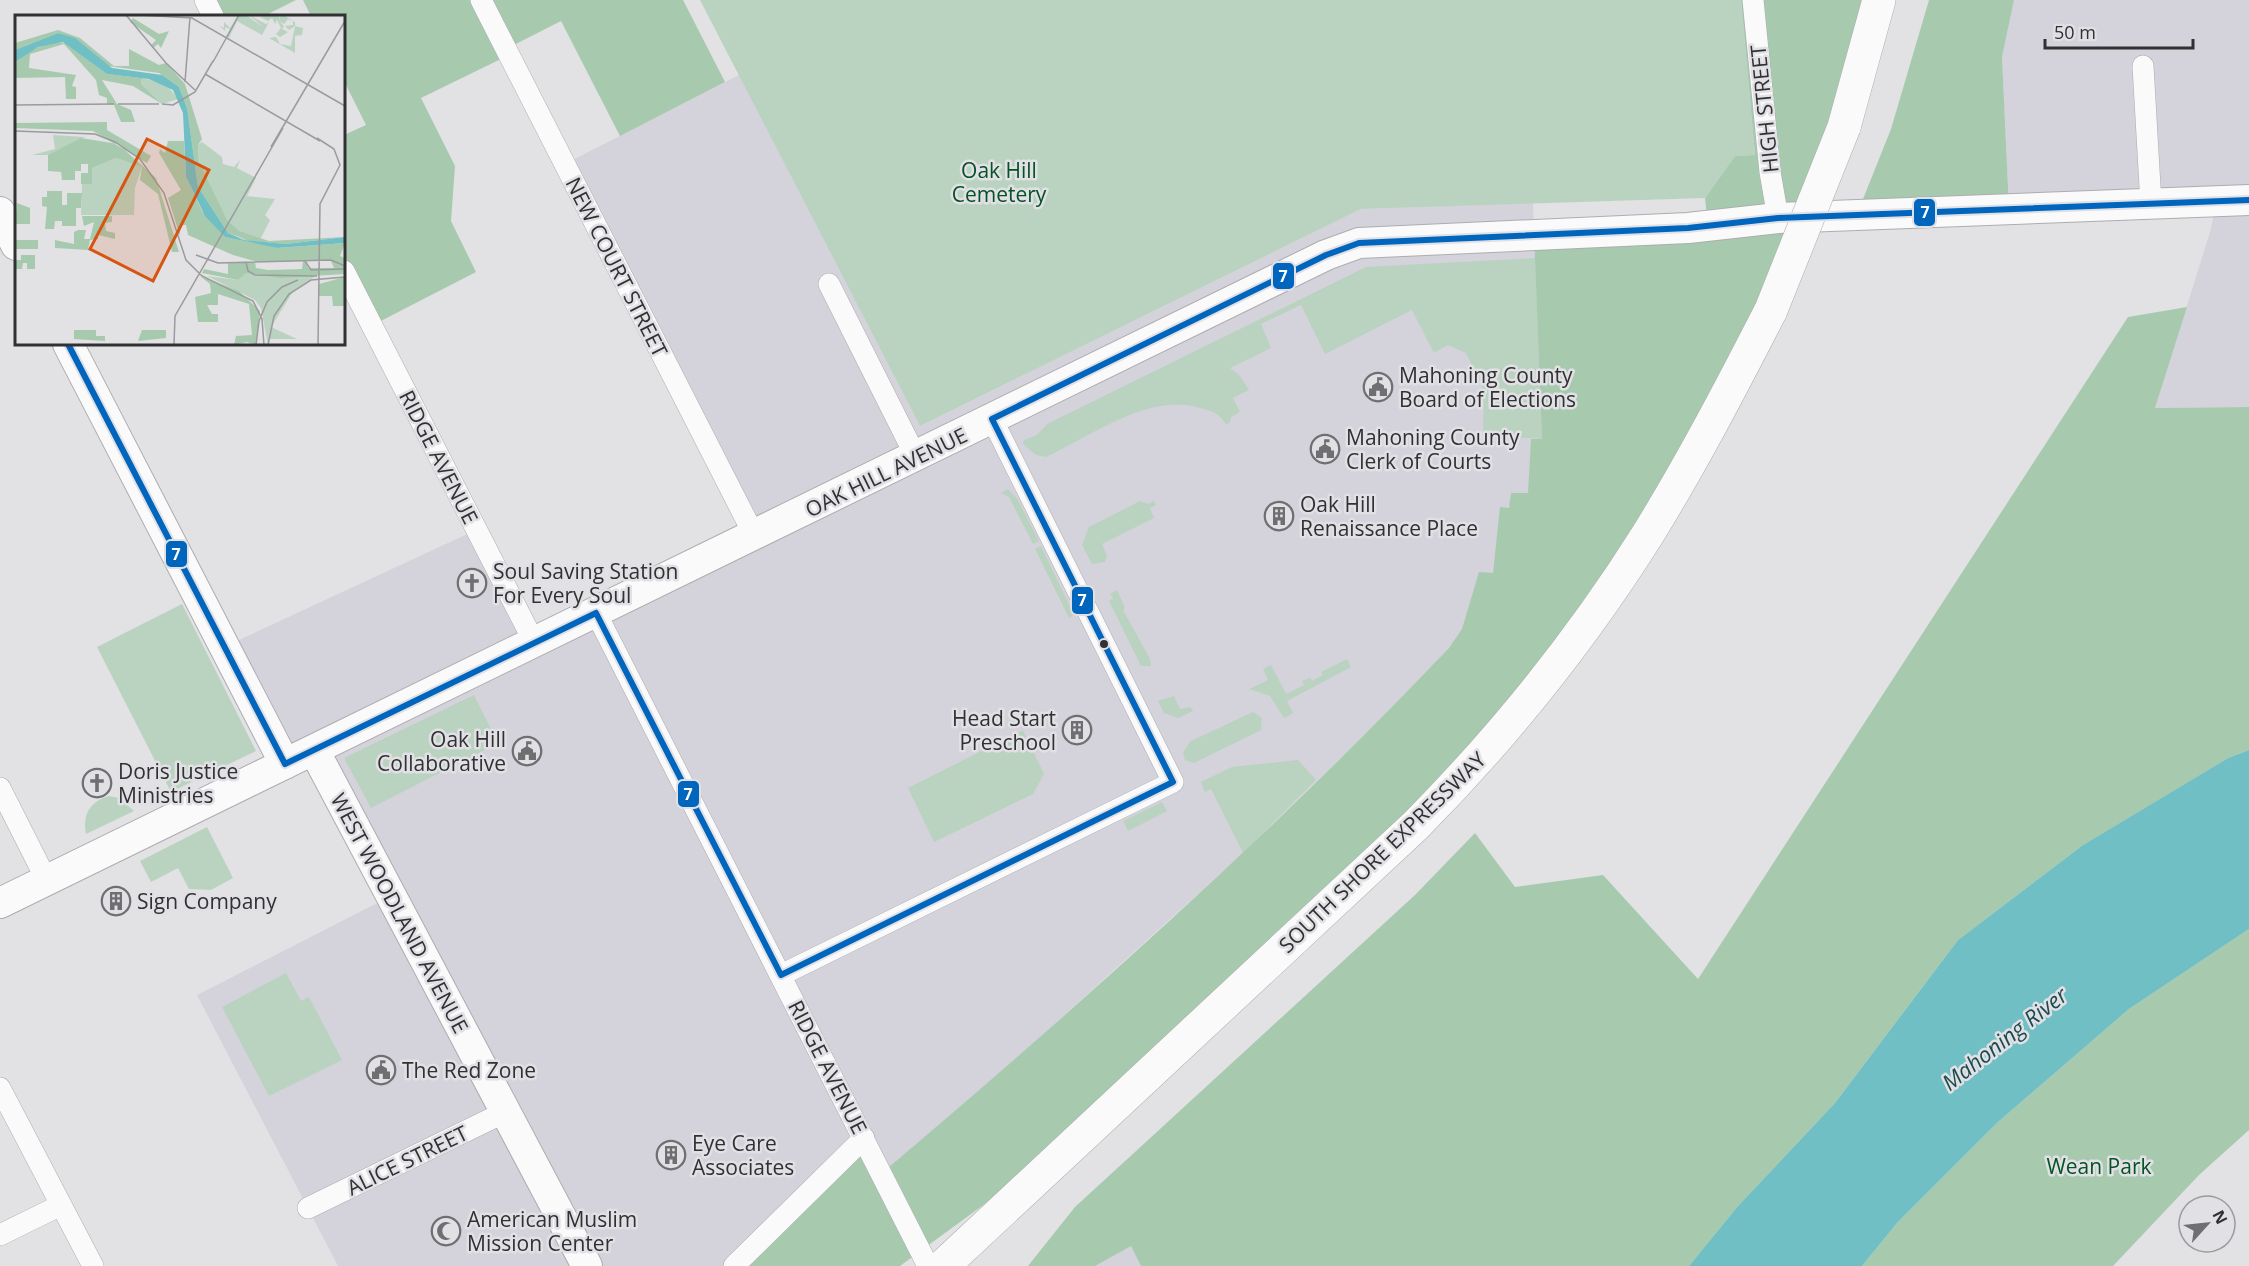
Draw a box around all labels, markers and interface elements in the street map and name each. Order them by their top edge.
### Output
scale bar [2045,12,2194,50]
inset map [15,15,345,345]
text: 50 m [2054,20,2096,44]
street label: HIGH STREET [1743,43,1785,174]
park label: Oak Hill Cemetery [952,156,1047,208]
street label: NEW COURT STREET [560,172,675,362]
line badge: 7 [1913,198,1936,227]
text: 7 [1920,201,1930,223]
line badge: 7 [1272,262,1295,290]
text: 7 [1278,265,1288,287]
place label: Mahoning County Board of Elections [1399,361,1576,413]
public building icon: Mahoning County Board of Elections [1362,371,1394,403]
street label: RIDGE AVENUE [393,385,485,529]
street label: OAK HILL AVENUE [800,421,972,523]
place label: Mahoning County Clerk of Courts [1346,423,1520,475]
public building icon: Mahoning County Clerk of Courts [1309,433,1341,465]
place label: Oak Hill Renaissance Place [1300,490,1478,542]
building icon: Oak Hill Renaissance Place [1263,500,1295,532]
line badge: 7 [165,540,188,568]
text: 7 [171,543,181,565]
place label: Soul Saving Station For Every Soul [493,557,678,609]
church icon: Soul Saving Station For Every Soul [456,567,488,599]
line badge: 7 [1071,586,1094,615]
text: 7 [1077,589,1087,611]
unlabelled marker [1098,638,1110,650]
place label: Head Start Preschool [952,704,1056,756]
building icon: Head Start Preschool [1061,714,1093,746]
place label: Oak Hill Collaborative [377,725,506,777]
public building icon: Oak Hill Collaborative [511,735,543,767]
street label: SOUTH SHORE EXPRESSWAY [1272,745,1492,958]
place label: Doris Justice Ministries [118,757,238,809]
church icon: Doris Justice Ministries [81,767,113,799]
line badge: 7 [677,780,700,808]
text: 7 [683,783,693,805]
street label: WEST WOODLAND AVENUE [325,788,475,1038]
building icon: Sign Company [100,885,132,917]
place label: Sign Company [137,887,277,915]
water label: Mahoning River [1935,979,2074,1097]
street label: RIDGE AVENUE [782,995,874,1139]
public building icon: The Red Zone [365,1054,397,1086]
place label: The Red Zone [402,1056,536,1084]
street label: ALICE STREET [342,1118,473,1201]
place label: Eye Care Associates [692,1129,794,1181]
building icon: Eye Care Associates [655,1139,687,1171]
park label: Wean Park [2046,1152,2152,1180]
north arrow [2177,1194,2237,1254]
place label: American Muslim Mission Center [467,1205,637,1257]
text: N [2208,1206,2233,1228]
mosque icon: American Muslim Mission Center [430,1215,462,1247]

